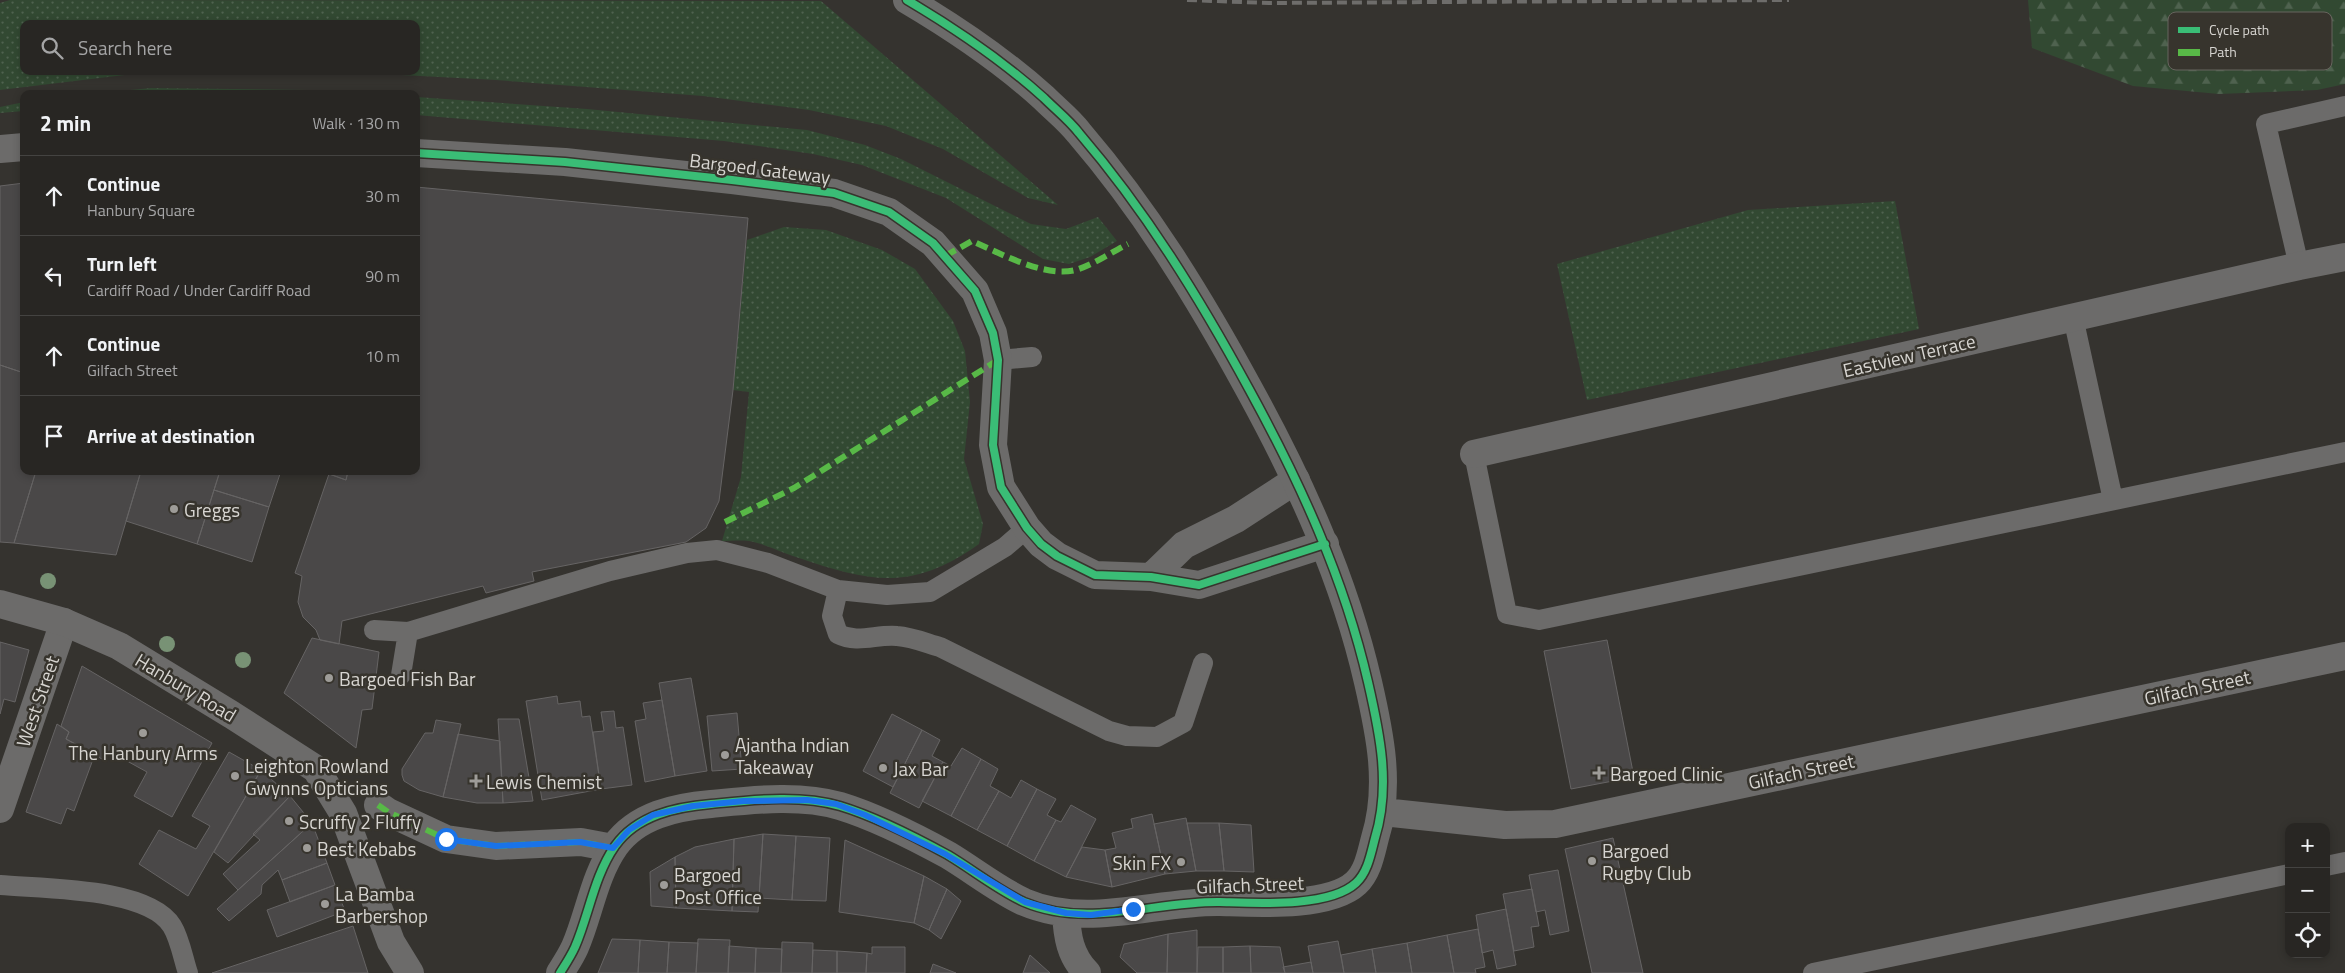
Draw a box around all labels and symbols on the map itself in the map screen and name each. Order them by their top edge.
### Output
legend [2168,12,2332,70]
text: Cycle path [2209,19,2269,40]
text: Path [2209,41,2237,62]
street label: Bargoed Gateway [688,145,832,191]
street label: Eastview Terrace [1840,326,1978,384]
place label: Greggs [184,495,240,524]
marker: Greggs [168,503,180,515]
street label: Hanbury Road [130,645,242,729]
street label: West Street [8,651,66,750]
street label: Gilfach Street [2141,662,2253,712]
place label: Bargoed Fish Bar [339,664,476,693]
marker: Bargoed Fish Bar [323,672,335,684]
marker: The Hanbury Arms [137,727,149,739]
place label: Ajantha Indian Takeaway [735,730,850,781]
place label: The Hanbury Arms [68,738,218,767]
street label: Gilfach Street [1745,746,1857,796]
marker: Ajantha Indian Takeaway [719,749,731,761]
place label: Leighton Rowland Gwynns Opticians [245,751,389,802]
place label: Jax Bar [893,754,949,783]
place label: Bargoed Clinic [1610,759,1723,788]
marker: Jax Bar [877,762,889,774]
marker: Bargoed Clinic [1592,766,1606,780]
place label: Lewis Chemist [486,767,602,796]
marker: Leighton Rowland Gwynns Opticians [229,770,241,782]
marker: Lewis Chemist [470,775,482,787]
place label: Scruffy 2 Fluffy [299,807,421,836]
marker: Scruffy 2 Fluffy [283,815,295,827]
route start [435,828,458,851]
place label: Best Kebabs [317,834,417,863]
place label: Bargoed Rugby Club [1602,836,1692,887]
marker: Best Kebabs [301,842,313,854]
place label: Skin FX [1113,848,1171,877]
marker: Bargoed Rugby Club [1586,855,1598,867]
marker: Skin FX [1175,856,1187,868]
place label: Bargoed Post Office [674,860,762,911]
street label: Gilfach Street [1196,868,1305,900]
place label: La Bamba Barbershop [335,879,428,930]
marker: Bargoed Post Office [658,879,670,891]
marker: La Bamba Barbershop [319,898,331,910]
route end [1122,898,1145,921]

